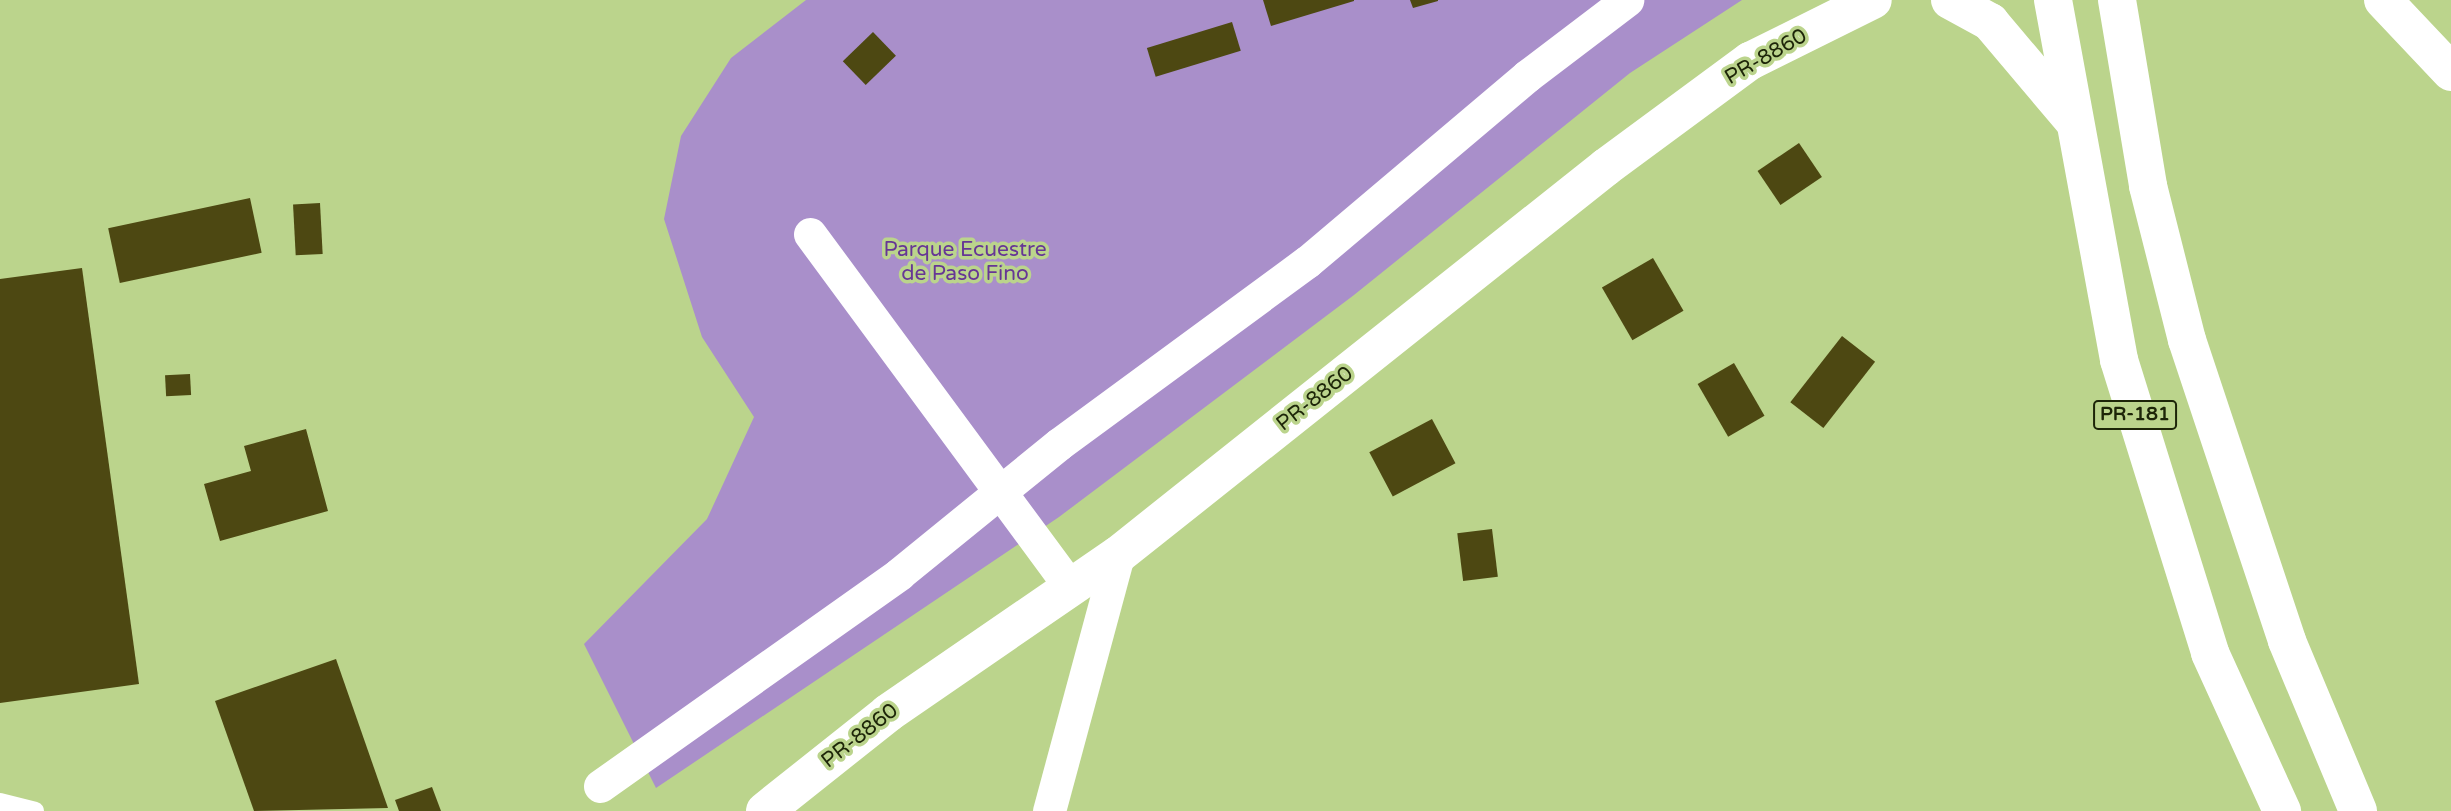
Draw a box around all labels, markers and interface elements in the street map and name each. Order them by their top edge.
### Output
street label: PR-8860 [1721,23,1811,91]
park label: Parque Ecuestre de Paso Fino [883,237,1047,287]
street label: PR-8860 [1272,361,1358,437]
road number: PR-181 [2093,400,2177,430]
street label: PR-8860 [817,698,903,774]

